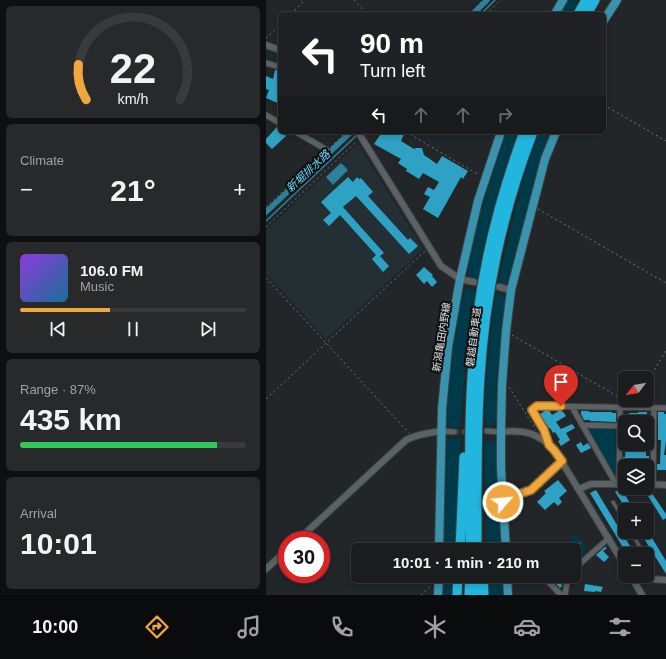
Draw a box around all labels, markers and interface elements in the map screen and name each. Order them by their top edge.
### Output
icon: left [294,28,346,80]
text: 90 m [360,28,424,59]
text: 22 [110,45,156,92]
text: Turn left [360,61,425,81]
text: km/h [118,90,149,106]
icon: left [368,104,390,126]
icon: ahead [410,104,432,126]
icon: ahead [452,104,474,126]
icon: right [494,104,516,126]
water label: 新堀排水路 [284,147,333,194]
text: Climate [20,153,64,168]
text: 21° [110,174,156,207]
text: − [20,177,33,202]
text: + [233,177,246,202]
text: 106.0 FM [80,262,143,279]
text: Music [80,279,114,294]
street label: 新潟亀田内野線 [431,302,452,373]
street label: 磐越自動車道 [464,307,483,368]
icon: previous [47,318,69,340]
icon: pause [122,318,144,340]
icon: next [197,318,219,340]
pin [544,365,578,406]
icon: arrive [550,371,572,393]
north arrow [618,371,654,407]
map controls [618,371,654,583]
text: Range · 87% [20,382,96,397]
text: 435 km [20,403,122,436]
button: search [618,415,654,451]
button: layers [618,459,654,495]
position arrow [482,481,524,523]
button: + [618,503,654,539]
text: Arrival [20,506,57,521]
text: 10:01 [20,527,97,560]
speed limit sign: 30 [278,531,330,583]
button: − [618,547,654,583]
text: 10:01 · 1 min · 210 m [393,554,539,571]
icon: directions [143,613,171,641]
icon: music [235,613,263,641]
icon: phone [328,613,356,641]
icon: climate [421,613,449,641]
icon: car [513,613,541,641]
icon: filters [606,613,634,641]
text: 10:00 [32,617,78,637]

